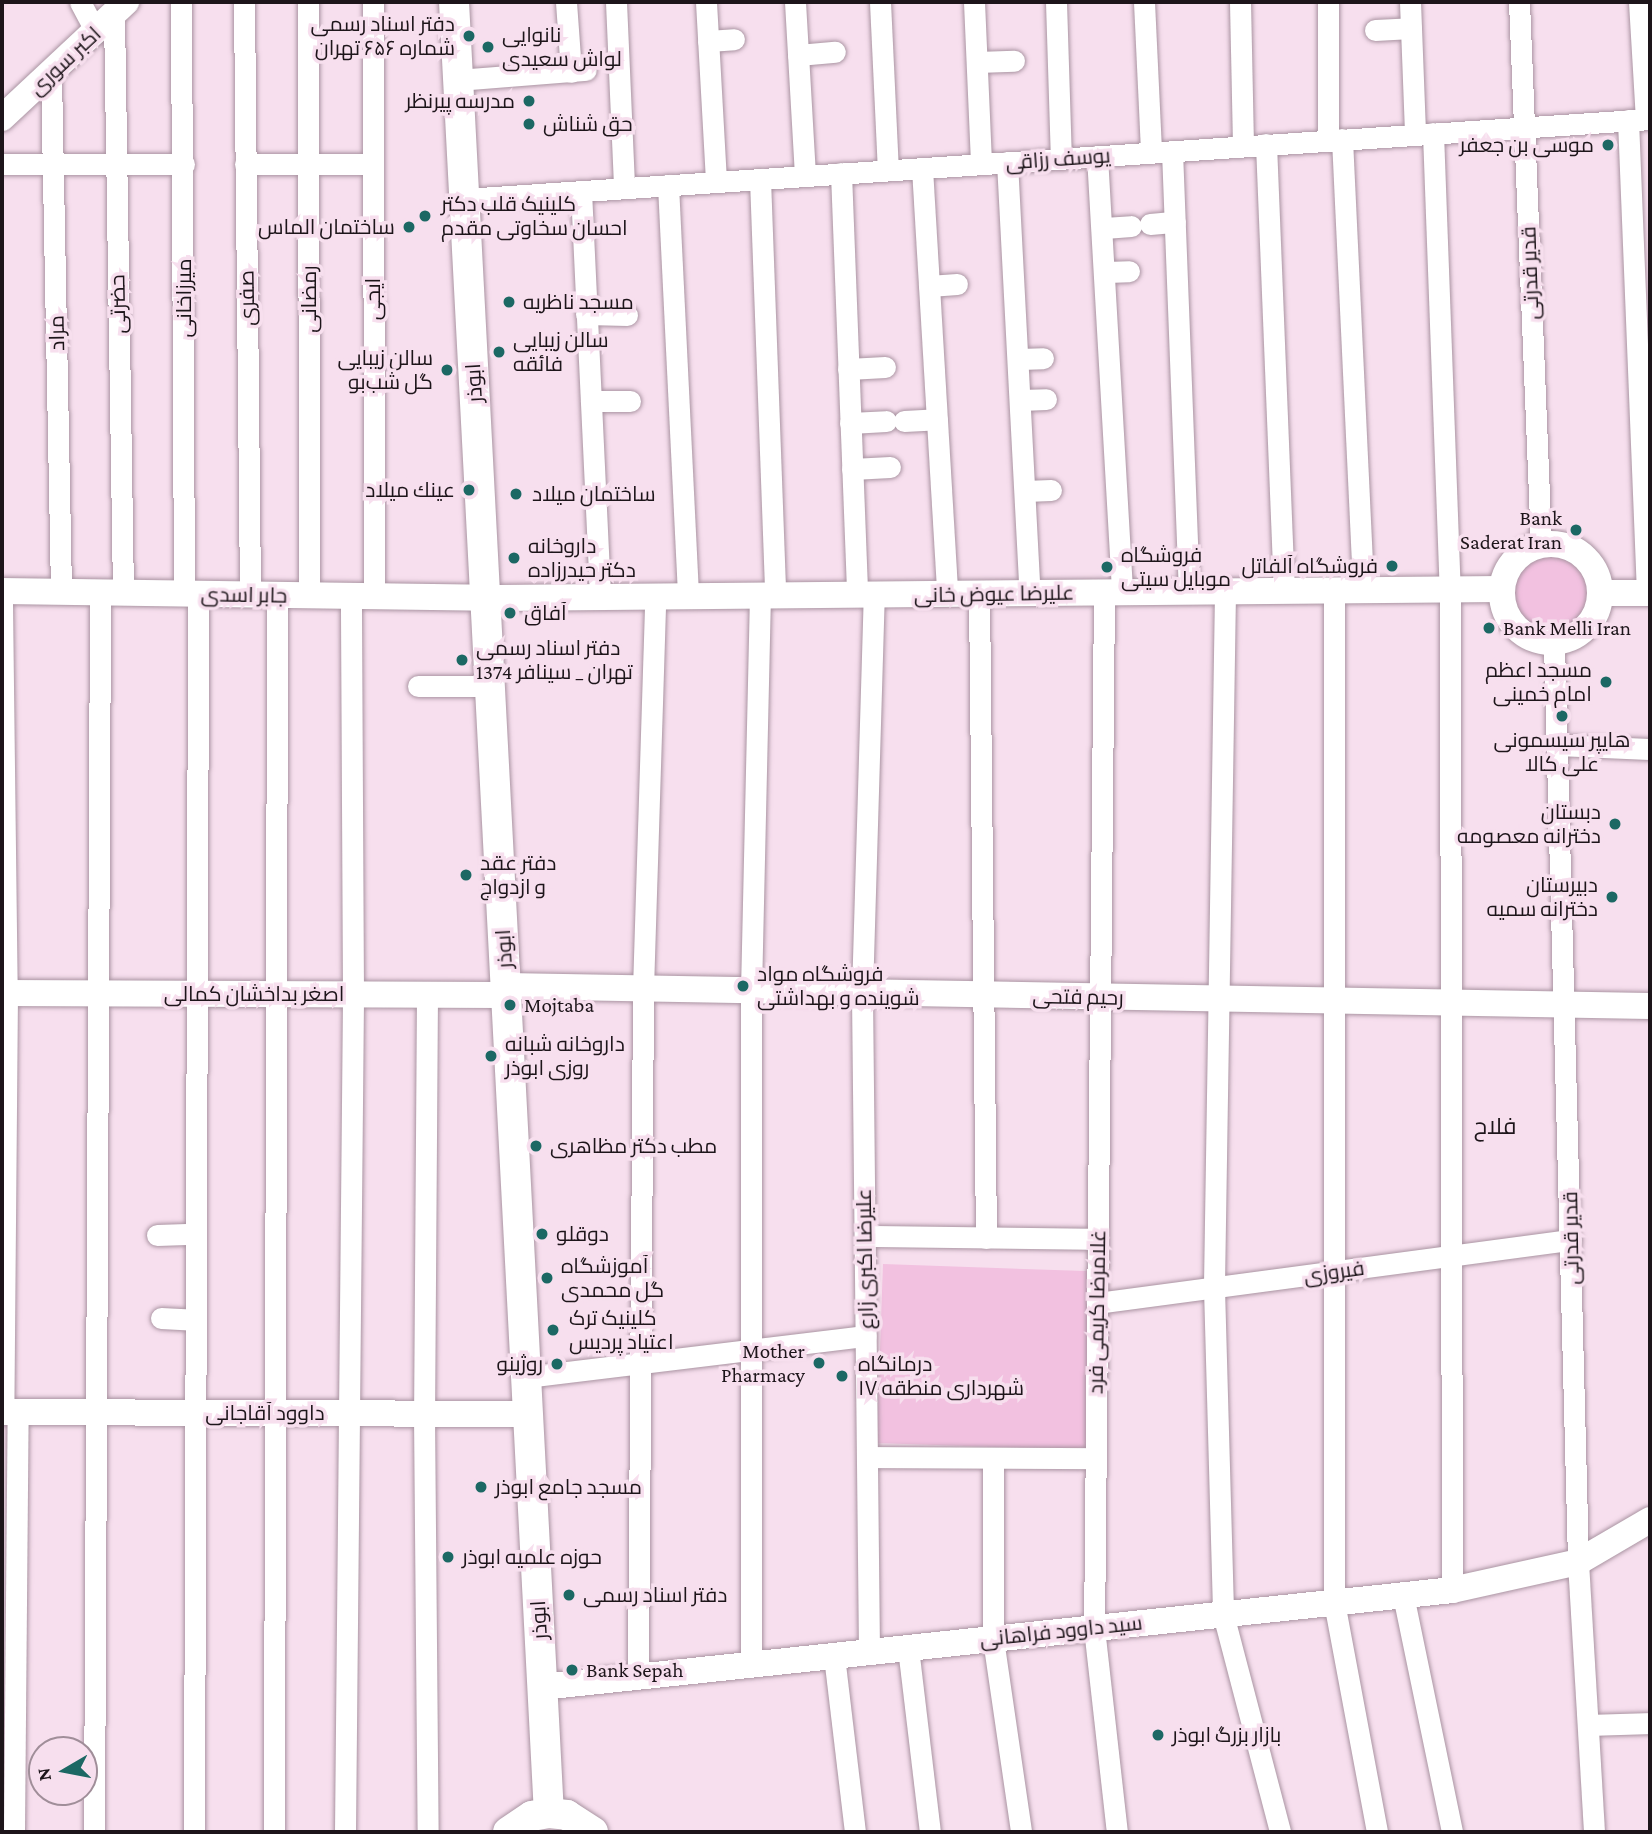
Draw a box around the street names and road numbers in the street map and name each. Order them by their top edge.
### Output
street label: اکبر سوری [24,21,106,101]
street label: یوسف رزاقی [1005,143,1111,175]
street label: قدیر قدرتی [1516,226,1544,320]
street label: میرزاخانی [171,258,197,338]
street label: رمضانی [296,265,322,333]
street label: صفری [234,270,260,326]
street label: حضرتی [105,274,131,334]
street label: ایجی [360,278,386,320]
street label: مراد [44,315,70,351]
street label: ابوذر [460,363,488,403]
street label: علیرضا عیوض خانی [914,580,1074,608]
street label: جابر اسدی [200,582,288,608]
street label: ابوذر [490,929,518,969]
street label: اصغر بداخشان کمالی [164,981,344,1007]
street label: رحیم فتحی [1032,984,1124,1010]
street label: علیرضا اکبری زارع [851,1188,879,1330]
street label: قدیر قدرتی [1558,1191,1584,1285]
street label: غلامرضا کریمی فرد [1083,1230,1111,1394]
street label: فیروزی [1302,1255,1366,1289]
street label: داوود آقاجانی [205,1400,325,1426]
street label: ابوذر [525,1600,553,1640]
street label: سید داوود فراهانی [979,1610,1143,1652]

